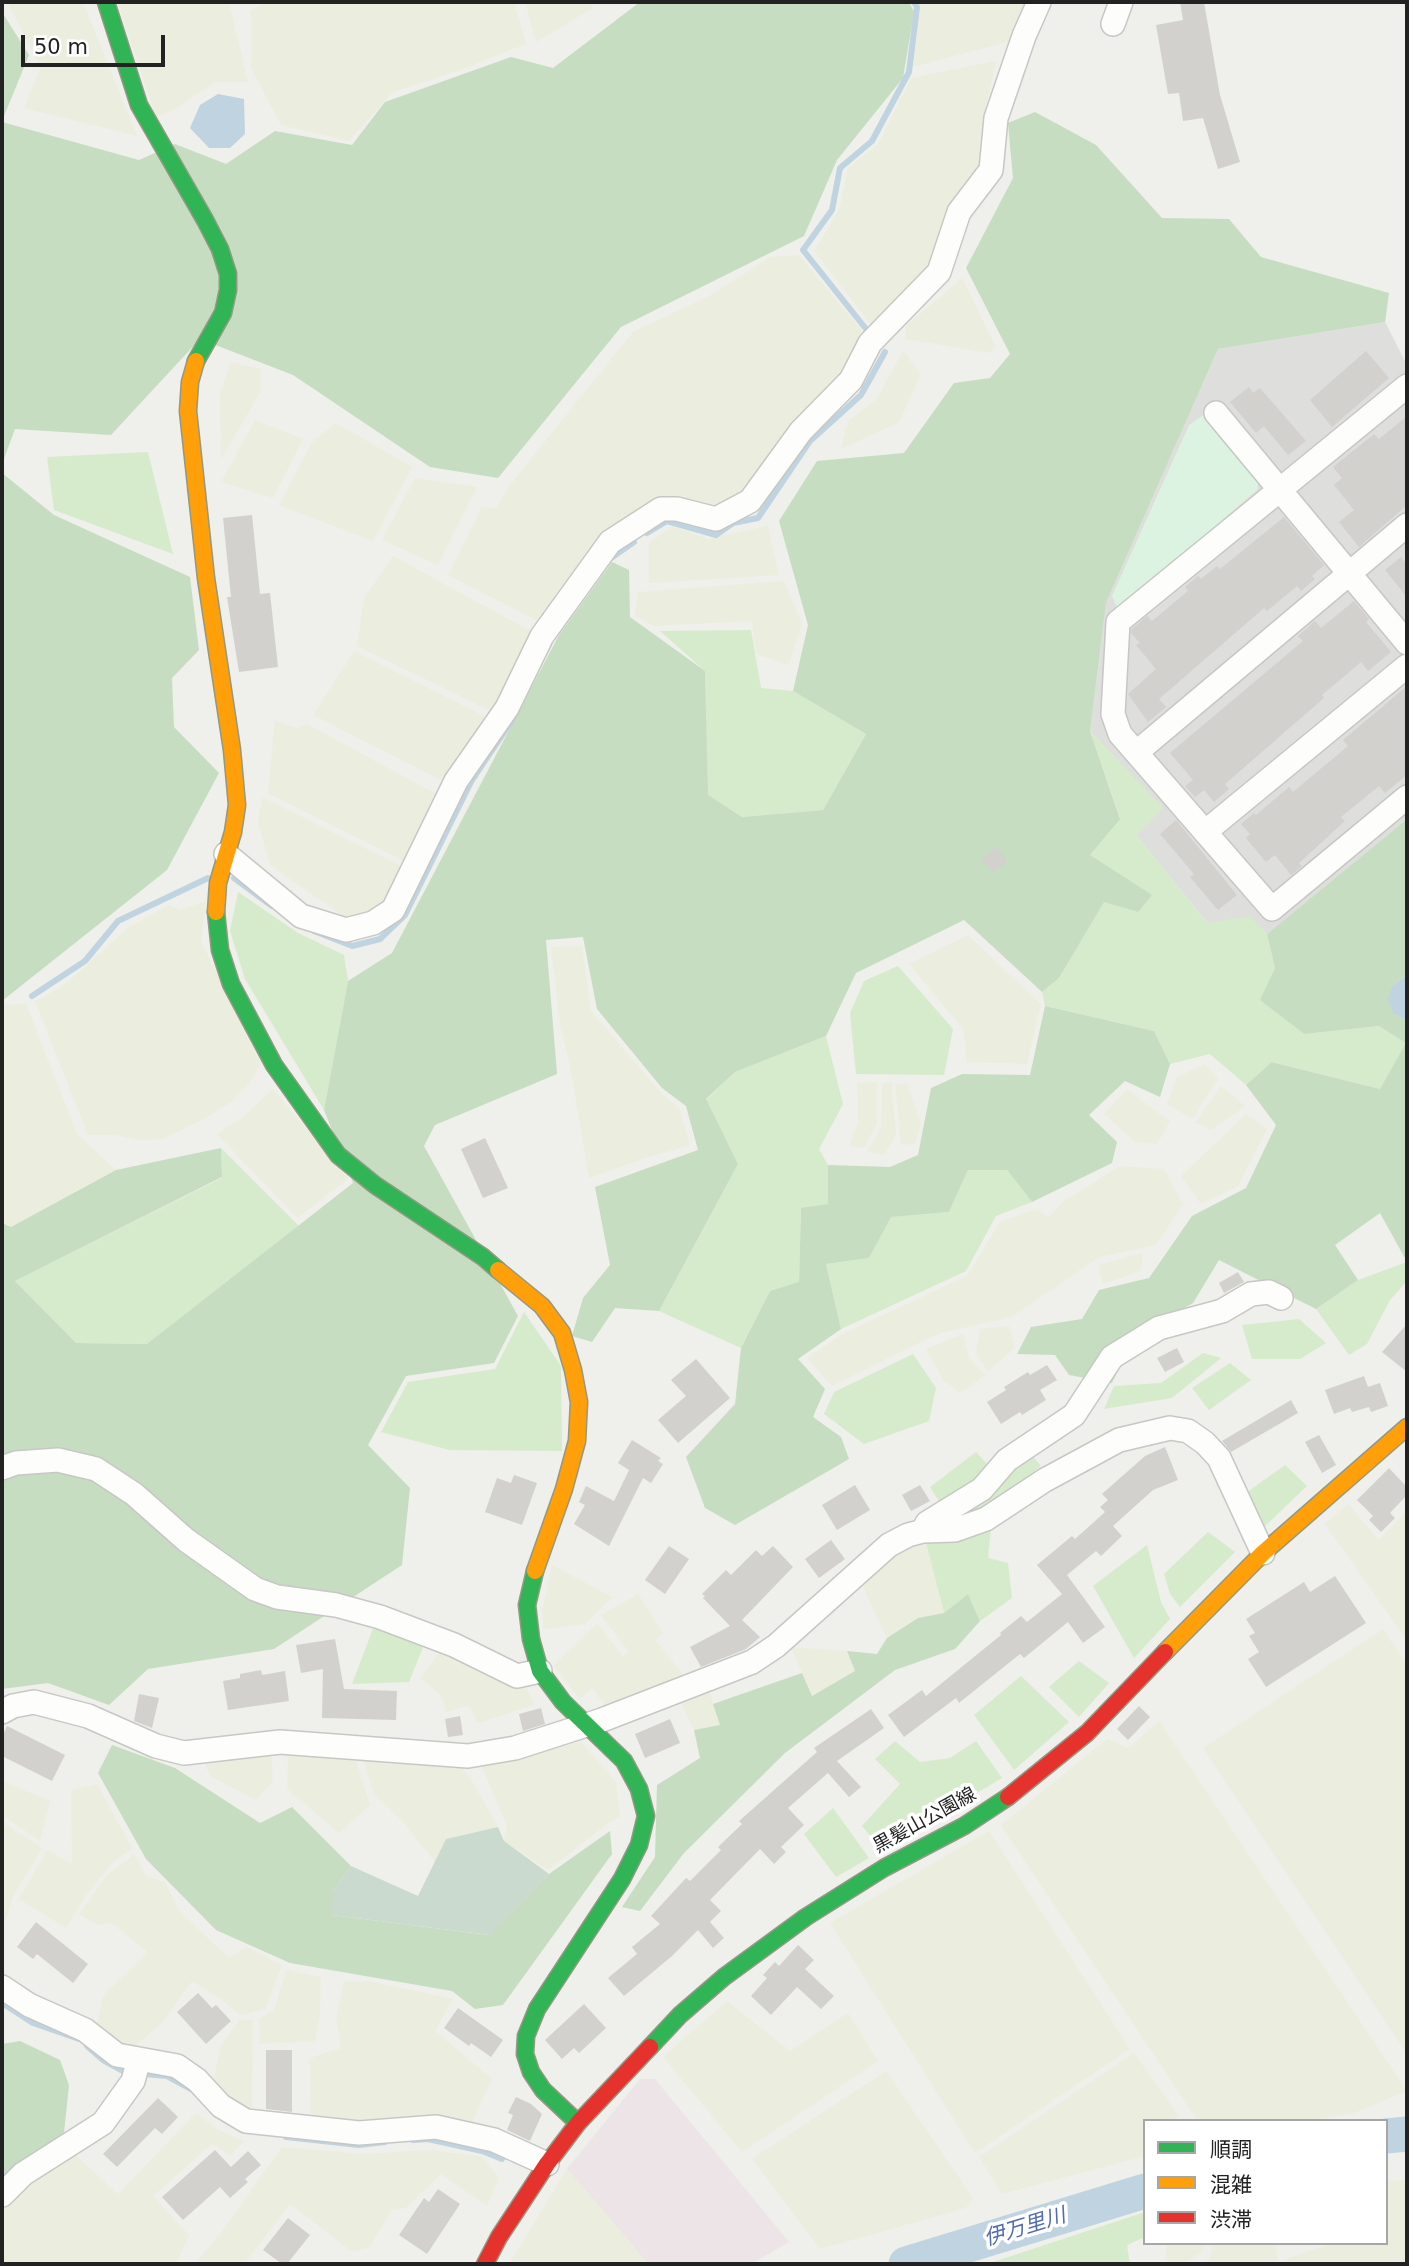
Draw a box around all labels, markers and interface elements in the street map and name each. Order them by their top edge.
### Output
scale bar [24,21,168,65]
text: 50 m [34,35,88,59]
street label: 黒髪山公園線 [870,1783,980,1859]
legend [1143,2119,1388,2245]
text: 順調 [1210,2138,1252,2162]
text: 混雑 [1210,2173,1252,2197]
water label: 伊万里川 [981,2204,1069,2252]
text: 渋滞 [1210,2208,1252,2232]

